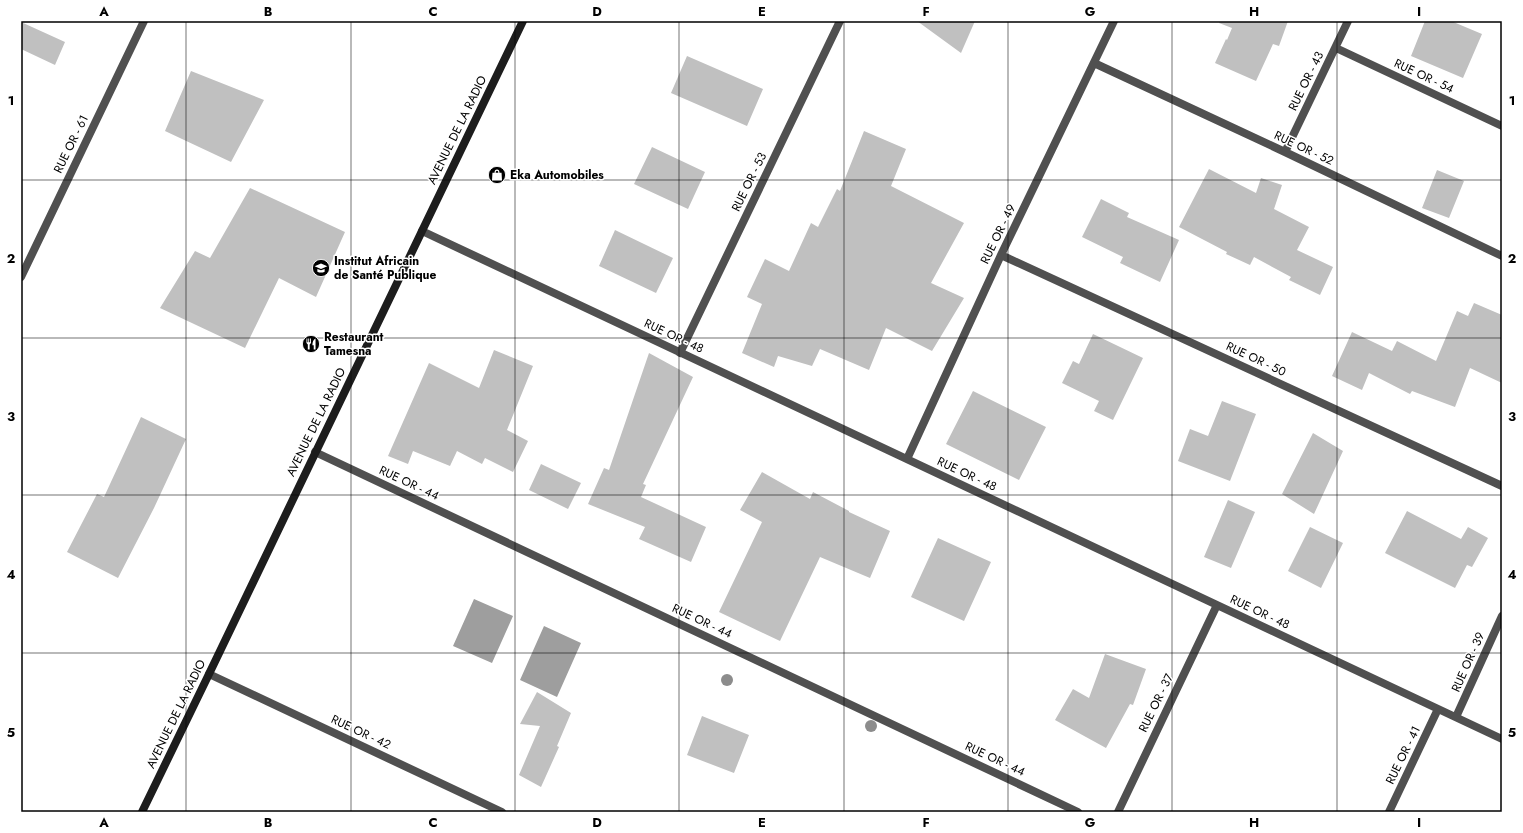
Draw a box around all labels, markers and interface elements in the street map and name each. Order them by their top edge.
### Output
text: A [98,2,109,21]
text: B [264,2,273,21]
text: C [428,2,438,21]
text: D [592,2,602,21]
text: E [758,2,766,21]
text: F [922,2,930,21]
text: G [1085,2,1096,21]
text: H [1249,2,1259,21]
text: I [1417,2,1421,21]
street label: RUE OR - 43 [1284,48,1328,114]
street label: RUE OR - 54 [1391,54,1457,98]
street label: AVENUE DE LA RADIO [423,73,491,187]
text: 1 [8,91,14,110]
text: 1 [1509,91,1515,110]
street label: RUE OR - 61 [49,112,93,176]
street label: RUE OR - 52 [1271,126,1337,170]
street label: RUE OR - 53 [727,149,771,215]
shop icon: Eka Automobiles [487,165,507,185]
place label: Eka Automobiles [510,166,604,184]
street label: RUE OR - 49 [976,201,1020,267]
text: 2 [7,249,15,268]
text: 2 [1508,249,1516,268]
place label: Institut Africain de Santé Publique [334,252,436,284]
school or university icon: Institut Africain de Santé Publique [311,258,331,278]
street label: RUE OR - 48 [641,314,707,358]
place label: Restaurant Tamesna [324,328,384,360]
restaurant icon: Restaurant Tamesna [301,334,321,354]
street label: RUE OR - 50 [1223,337,1289,381]
street label: AVENUE DE LA RADIO [282,365,350,479]
text: 3 [7,407,15,426]
text: 3 [1508,407,1516,426]
street label: RUE OR - 48 [934,452,1000,496]
street label: RUE OR - 44 [376,461,442,505]
text: 4 [6,565,16,584]
text: 4 [1507,565,1517,584]
street label: RUE OR - 48 [1227,590,1293,634]
street label: RUE OR - 44 [669,599,735,643]
street label: RUE OR - 39 [1447,629,1489,695]
street label: AVENUE DE LA RADIO [142,657,210,771]
street label: RUE OR - 37 [1134,670,1178,735]
street label: RUE OR - 42 [328,710,394,754]
text: 5 [7,723,15,742]
street label: RUE OR - 41 [1381,723,1425,787]
text: 5 [1508,723,1516,742]
street label: RUE OR - 44 [962,737,1028,781]
text: A [98,813,109,832]
text: B [264,813,273,832]
text: C [428,813,438,832]
text: D [592,813,602,832]
text: E [758,813,766,832]
text: F [922,813,930,832]
text: G [1085,813,1096,832]
text: H [1249,813,1259,832]
text: I [1417,813,1421,832]

